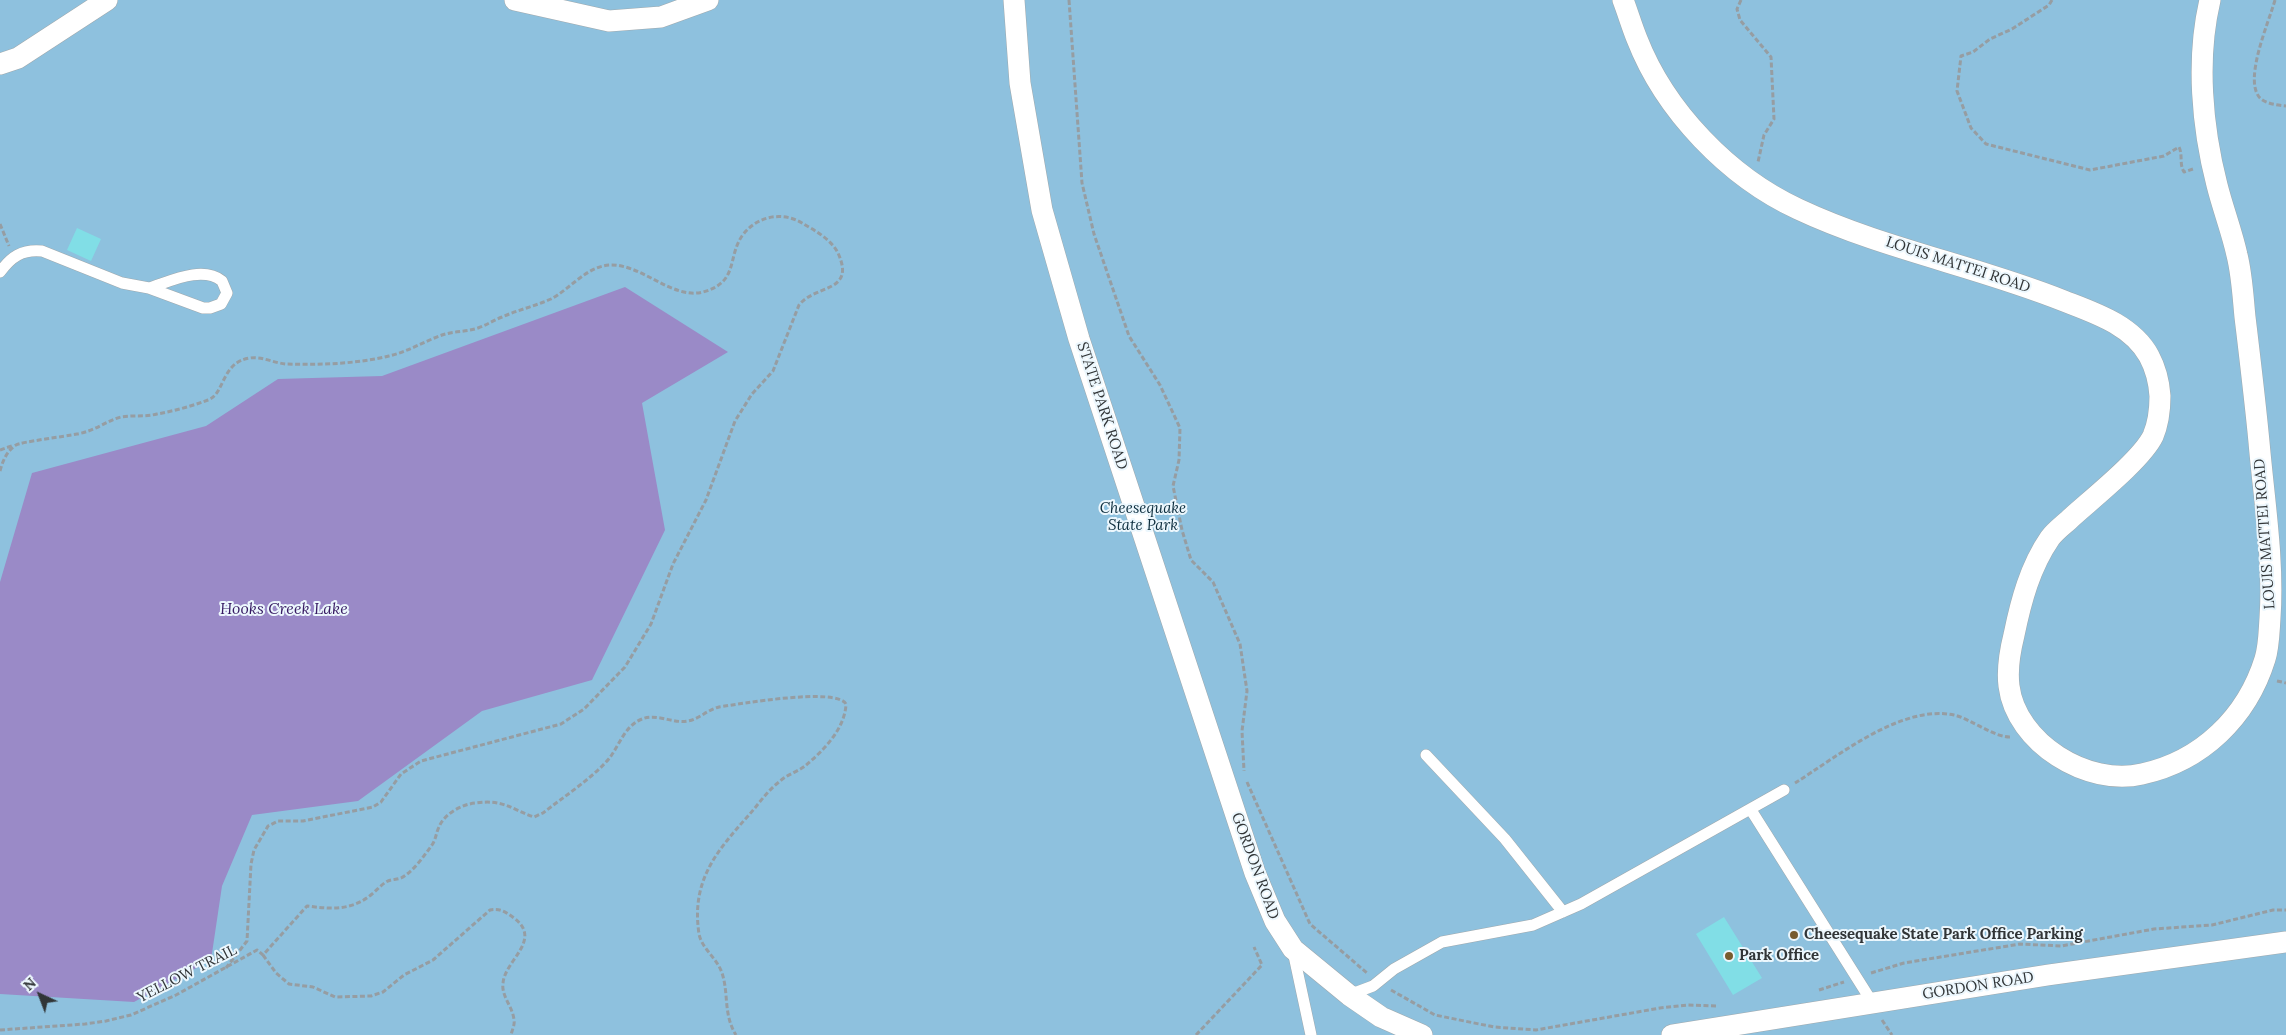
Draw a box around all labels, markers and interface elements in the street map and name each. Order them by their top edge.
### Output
street label: LOUIS MATTEI ROAD [1883,233,2033,297]
street label: STATE PARK ROAD [1073,340,1131,472]
street label: LOUIS MATTEI ROAD [2251,458,2279,610]
park label: Cheesequake State Park [1100,500,1186,535]
water label: Hooks Creek Lake [220,599,348,619]
street label: GORDON ROAD [1227,810,1283,922]
place label: Cheesequake State Park Office Parking [1804,926,2083,944]
marker: Cheesequake State Park Office Parking [1788,929,1800,941]
street label: YELLOW TRAIL [134,941,240,1007]
place label: Park Office [1739,947,1819,965]
marker: Park Office [1723,950,1735,962]
street label: GORDON ROAD [1921,968,2035,1004]
north arrow [15,970,65,1020]
text: N [20,974,40,994]

